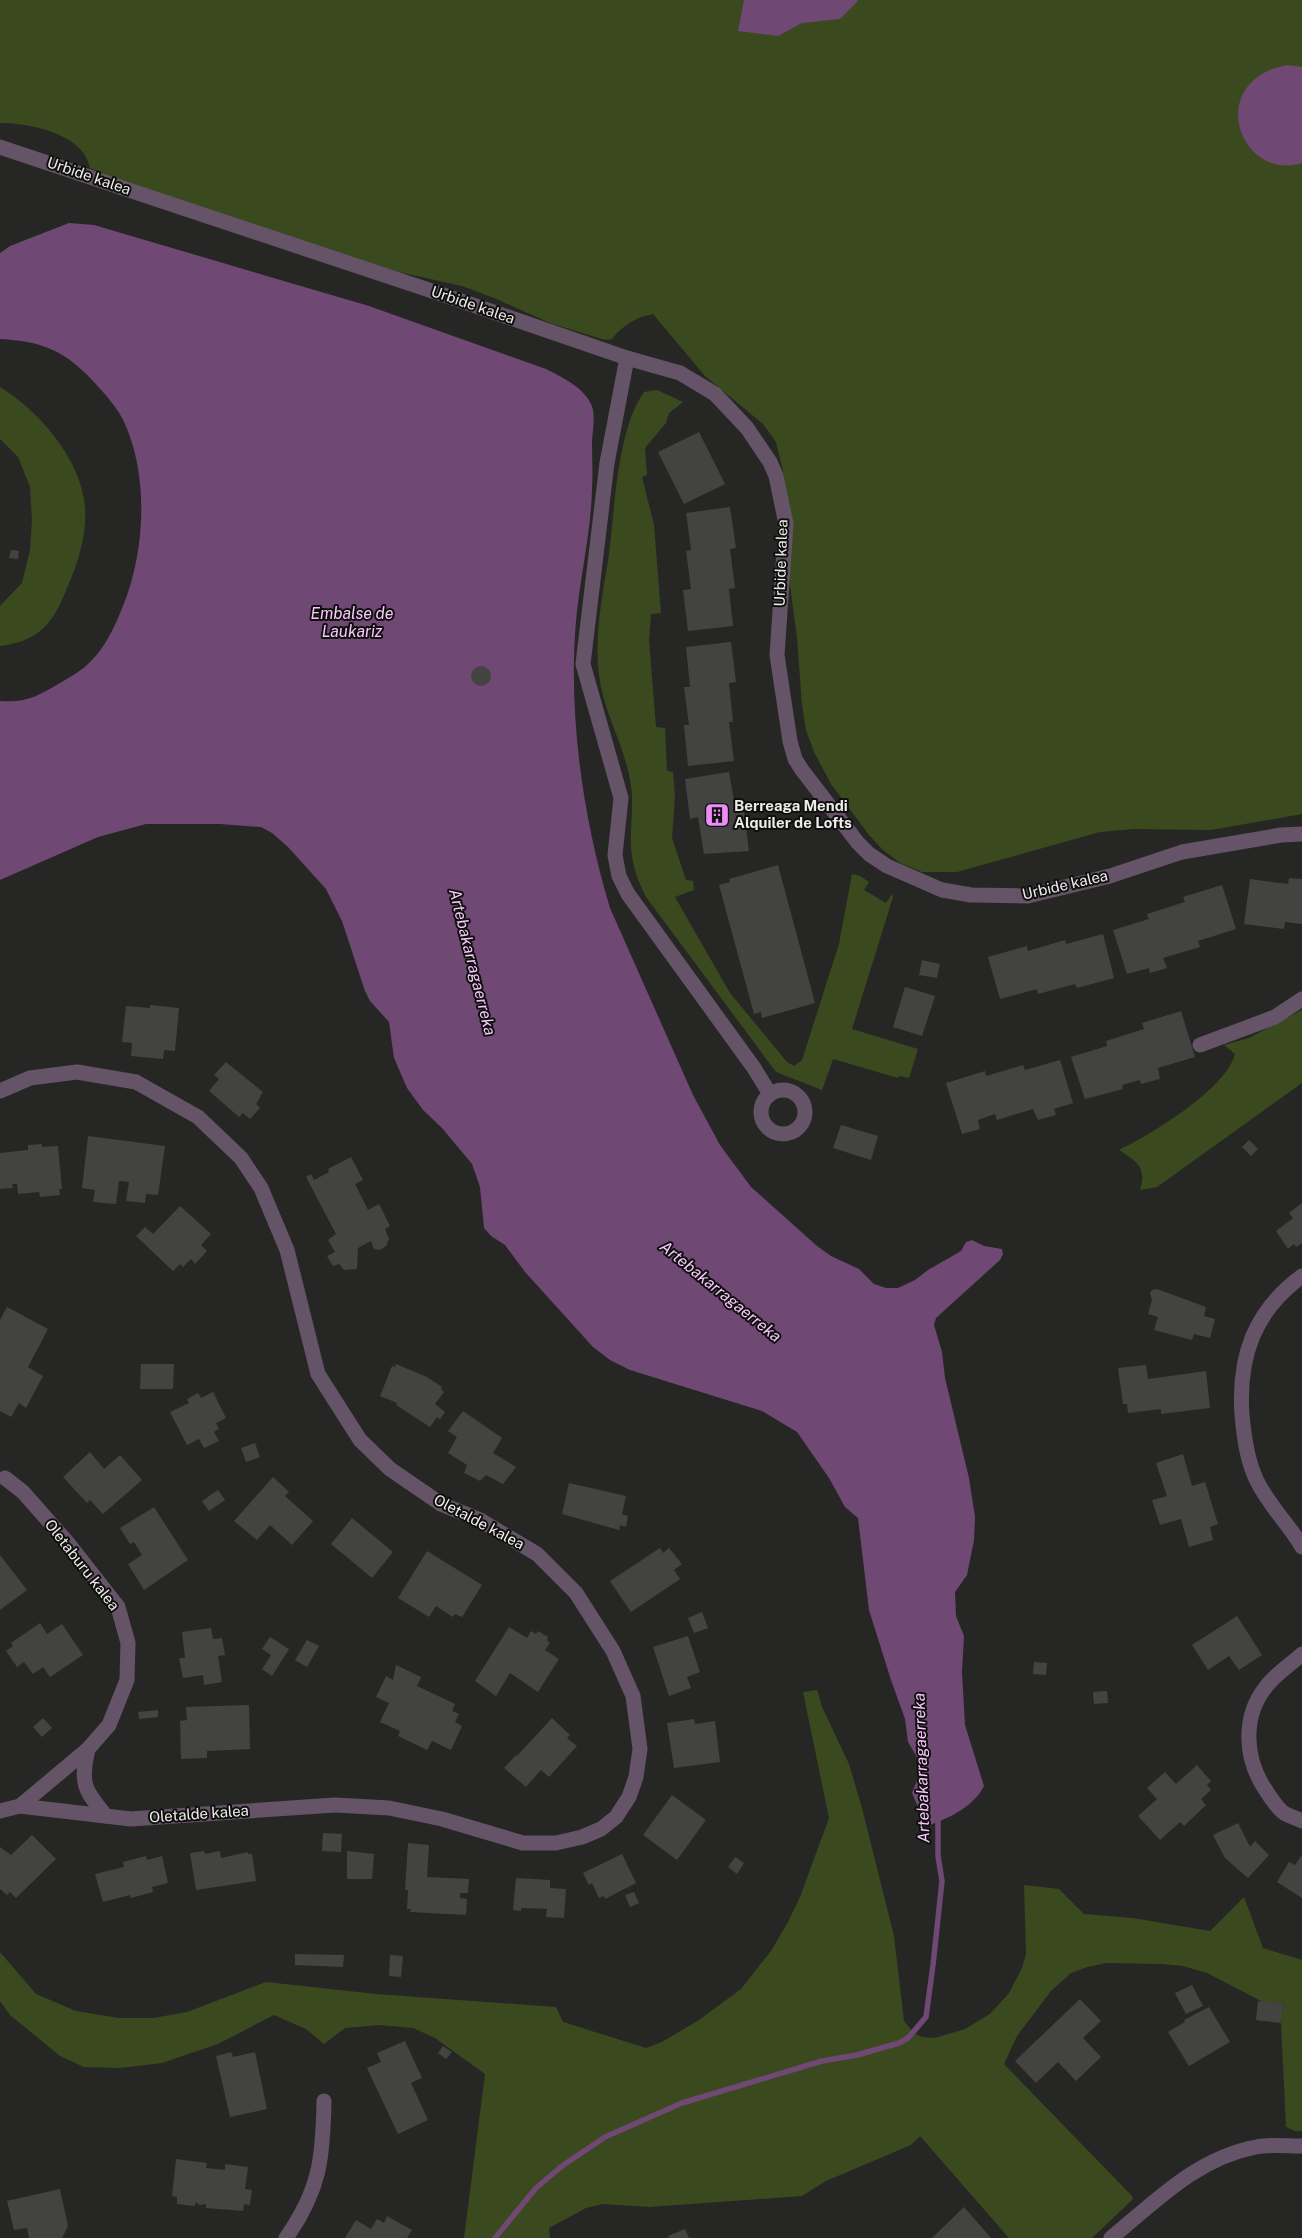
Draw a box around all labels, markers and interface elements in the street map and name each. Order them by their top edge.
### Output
street label: Urbide kalea [45,153,133,198]
street label: Urbide kalea [429,282,517,327]
street label: Urbide kalea [770,519,791,607]
water label: Embalse de Laukariz [311,604,394,641]
place label: Berreaga Mendi Alquiler de Lofts [734,797,852,831]
building icon: Berreaga Mendi Alquiler de Lofts [704,802,730,828]
street label: Urbide kalea [1020,866,1109,903]
water label: Artebakarragaerreka [445,887,500,1037]
water label: Artebakarragaerreka [656,1237,785,1346]
street label: Oletalde kalea [431,1491,527,1553]
street label: Oletaburu kalea [42,1516,123,1614]
water label: Artebakarragaerreka [909,1693,934,1843]
street label: Oletalde kalea [149,1802,249,1825]

